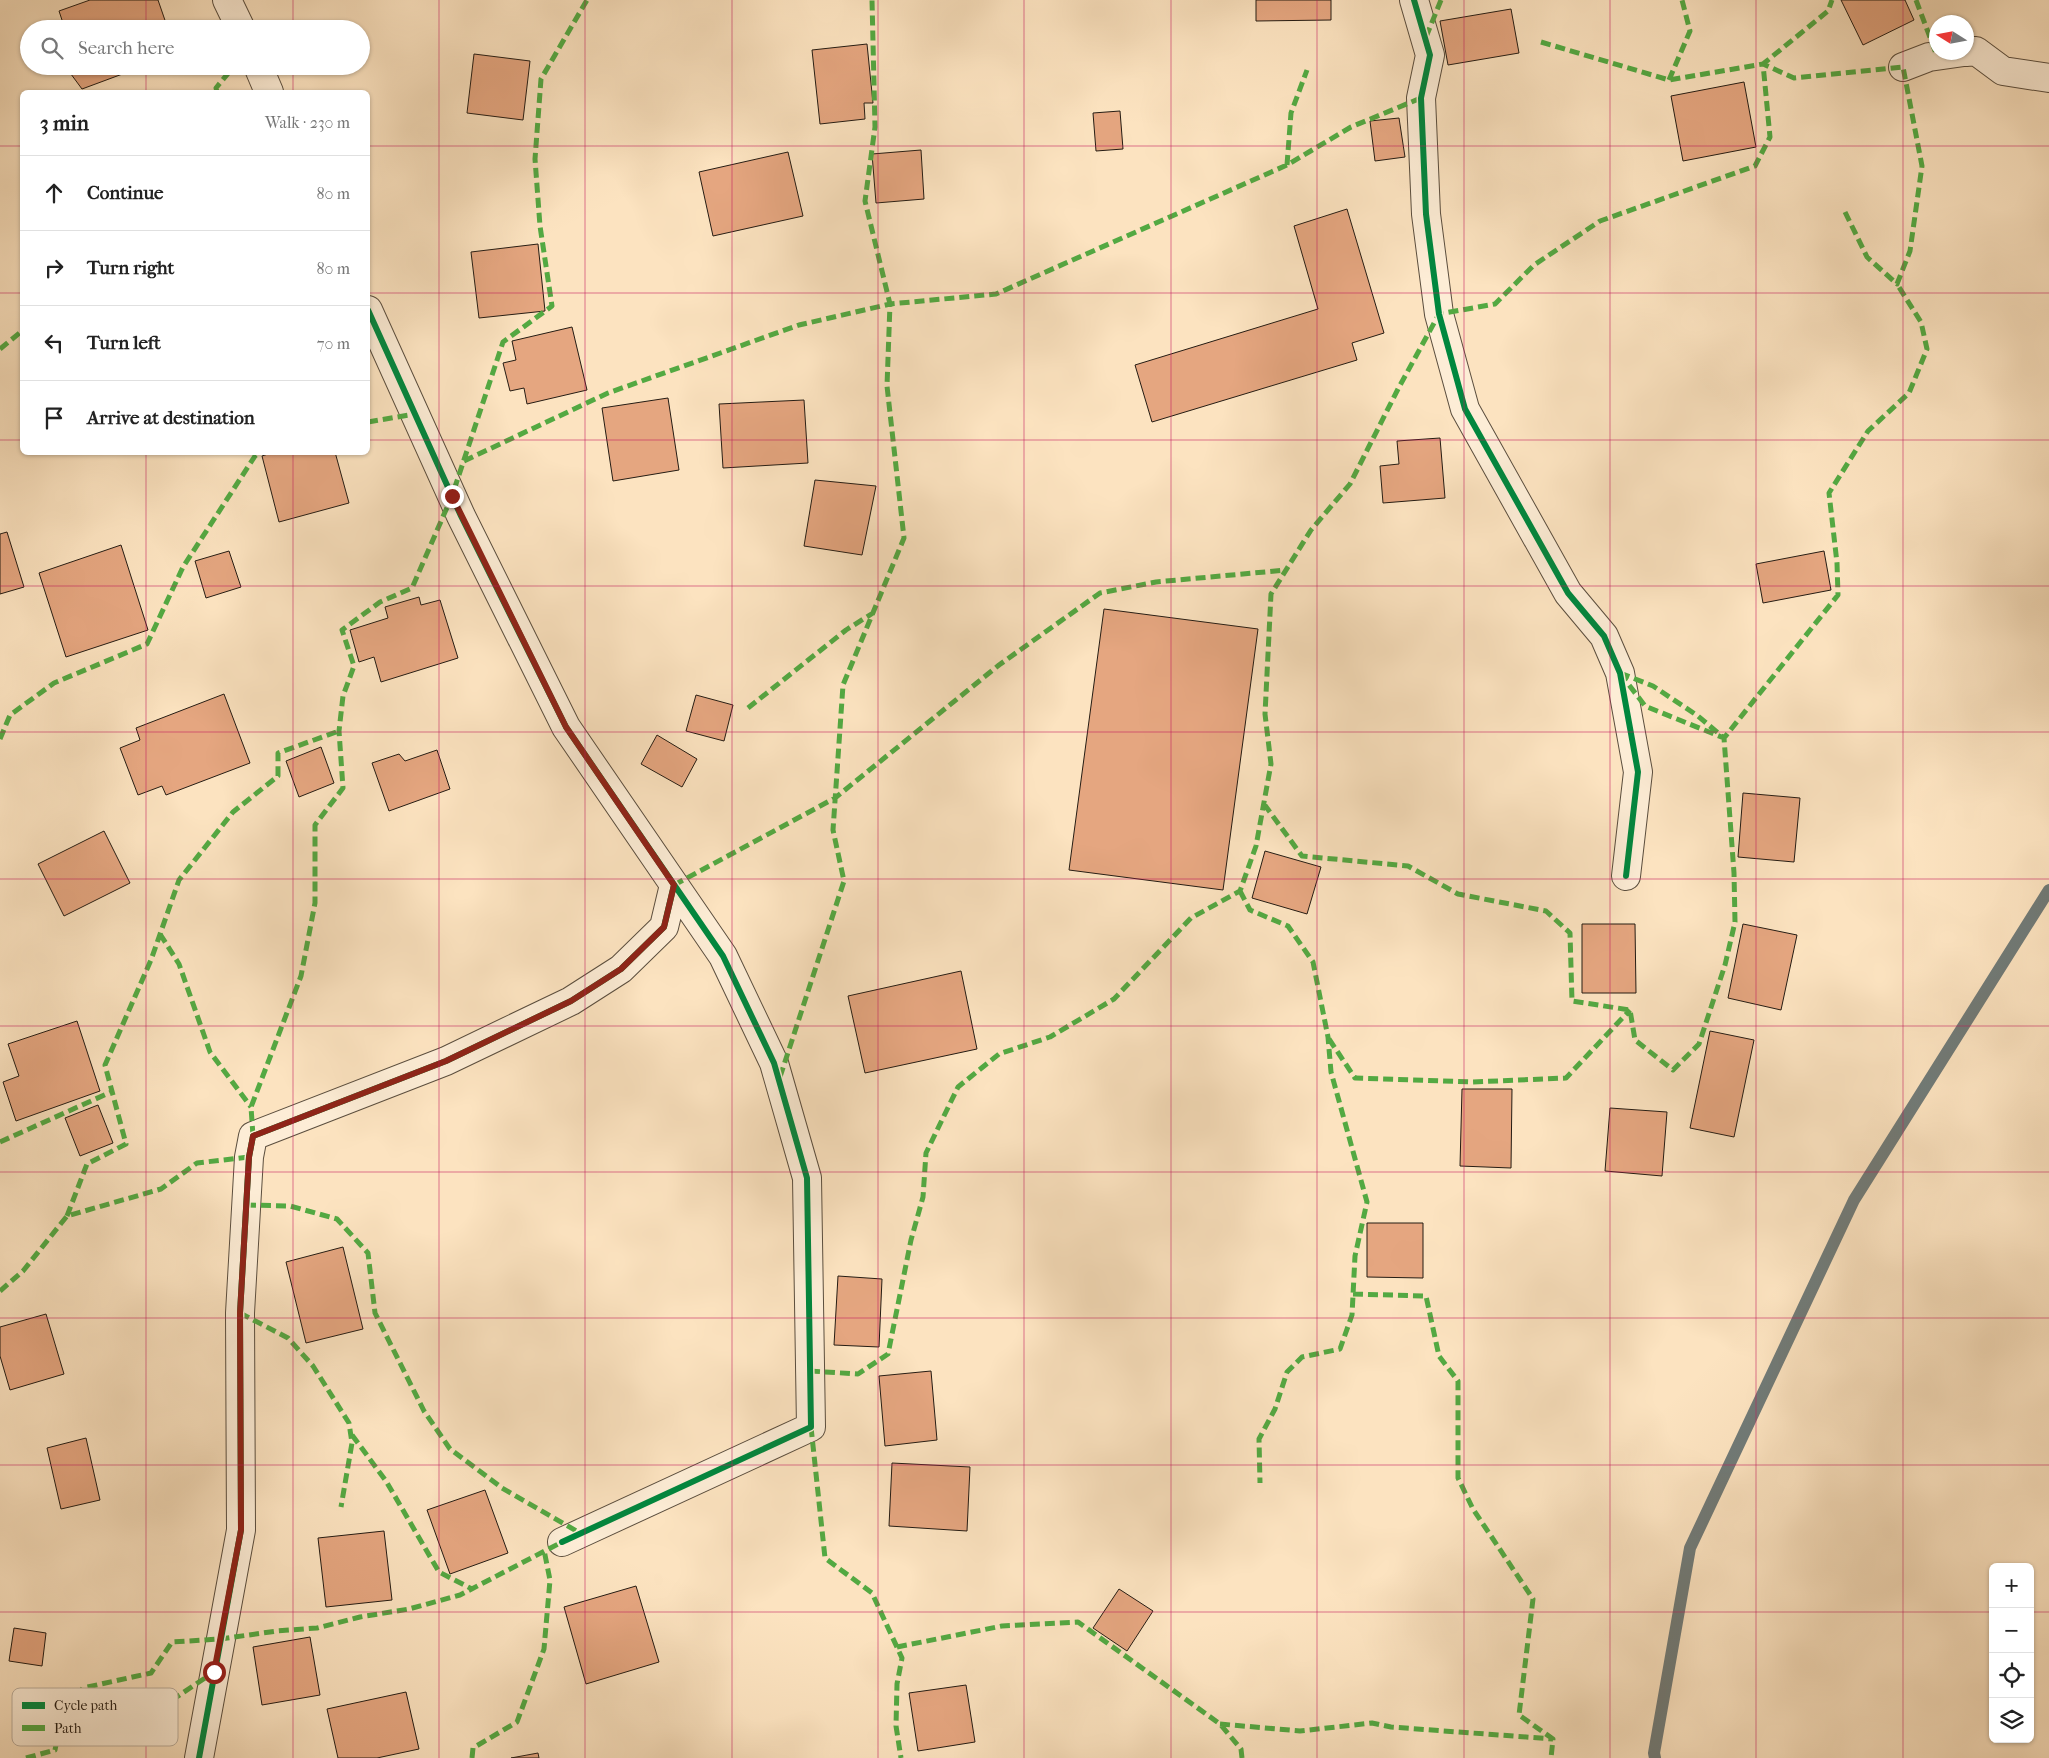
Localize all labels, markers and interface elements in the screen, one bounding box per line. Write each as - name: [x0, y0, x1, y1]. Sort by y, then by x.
- north arrow: [1929, 15, 1974, 60]
- search box: [20, 20, 370, 75]
- icon: search: [38, 34, 66, 62]
- text: Search here: [78, 37, 174, 59]
- text: 3 min: [40, 111, 89, 135]
- text: Walk · 230 m: [265, 113, 350, 132]
- icon: ahead: [40, 179, 68, 207]
- text: Continue: [87, 182, 163, 204]
- text: 80 m: [316, 184, 350, 203]
- icon: right: [40, 254, 68, 282]
- text: Turn right: [87, 257, 174, 279]
- text: 80 m: [316, 259, 350, 278]
- icon: left: [40, 329, 68, 357]
- text: Turn left: [87, 332, 161, 354]
- text: 70 m: [317, 334, 350, 353]
- icon: arrive: [40, 404, 68, 432]
- text: Arrive at destination: [87, 407, 255, 429]
- route end: [441, 485, 464, 508]
- map controls: [1989, 1563, 2034, 1743]
- button: +: [1989, 1563, 2034, 1608]
- button: −: [1989, 1608, 2034, 1653]
- button: locate: [1989, 1653, 2034, 1698]
- route start: [203, 1661, 226, 1684]
- legend: [12, 1688, 178, 1746]
- text: Cycle path: [54, 1697, 118, 1714]
- button: layers: [1989, 1698, 2034, 1743]
- text: Path: [54, 1720, 82, 1737]

